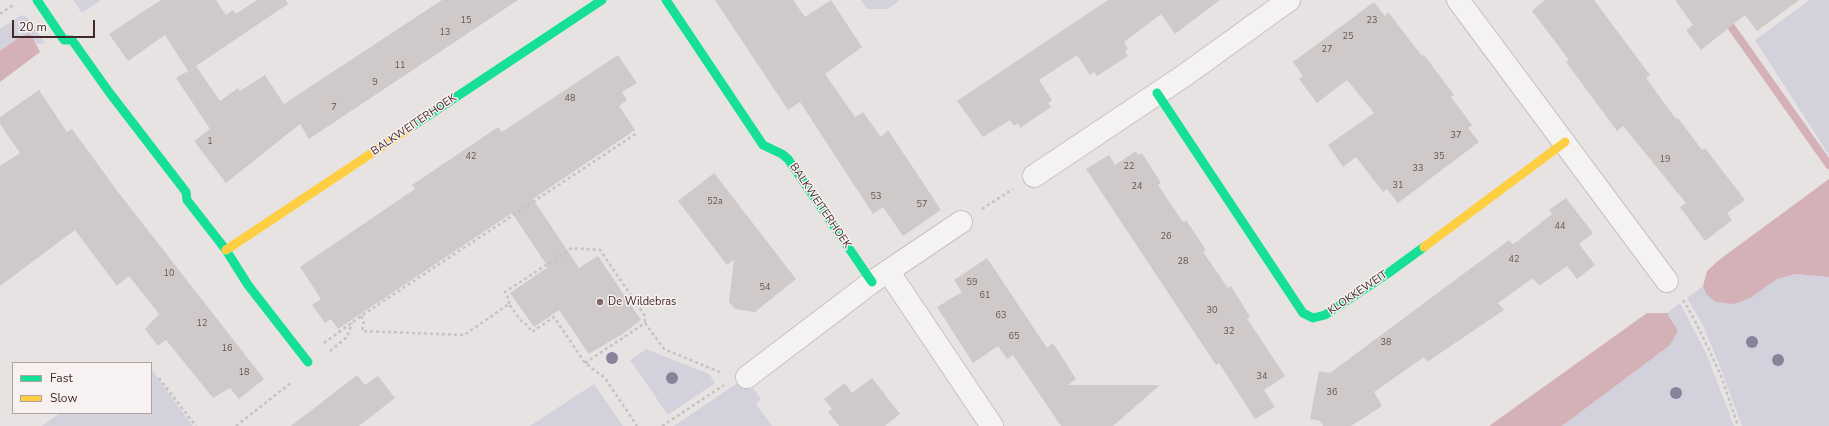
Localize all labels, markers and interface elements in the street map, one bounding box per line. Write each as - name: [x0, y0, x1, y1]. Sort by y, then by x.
- scale bar: [14, 12, 97, 38]
- house number: 15: [461, 16, 471, 26]
- house number: 23: [1367, 16, 1377, 26]
- text: 20 m: [19, 19, 47, 35]
- house number: 13: [440, 28, 450, 38]
- house number: 25: [1343, 32, 1353, 42]
- house number: 27: [1322, 45, 1332, 55]
- house number: 11: [395, 61, 405, 71]
- house number: 9: [372, 78, 378, 88]
- street label: BALKWEITERHOEK: [369, 92, 459, 158]
- house number: 48: [565, 94, 575, 104]
- house number: 7: [331, 103, 337, 113]
- house number: 37: [1451, 131, 1461, 141]
- house number: 1: [207, 137, 213, 147]
- house number: 42: [466, 152, 476, 162]
- house number: 35: [1434, 152, 1444, 162]
- house number: 19: [1660, 155, 1670, 165]
- street label: BALKWEITERHOEK: [787, 161, 853, 251]
- house number: 22: [1124, 162, 1134, 172]
- house number: 33: [1413, 164, 1423, 174]
- house number: 31: [1393, 181, 1403, 191]
- house number: 24: [1132, 182, 1142, 192]
- house number: 53: [871, 192, 881, 202]
- house number: 52a: [707, 197, 723, 207]
- house number: 57: [917, 200, 927, 210]
- house number: 44: [1555, 222, 1565, 232]
- house number: 26: [1161, 232, 1171, 242]
- house number: 42: [1509, 255, 1519, 265]
- house number: 28: [1178, 257, 1188, 267]
- street label: KLOKKEWEIT: [1326, 268, 1390, 318]
- house number: 10: [164, 269, 174, 279]
- house number: 59: [967, 278, 977, 288]
- house number: 54: [760, 283, 770, 293]
- house number: 61: [980, 291, 990, 301]
- place label: De Wildebras: [608, 295, 676, 309]
- marker: De Wildebras: [595, 297, 605, 307]
- house number: 30: [1207, 306, 1217, 316]
- house number: 63: [996, 311, 1006, 321]
- house number: 12: [197, 319, 207, 329]
- house number: 32: [1224, 327, 1234, 337]
- house number: 65: [1009, 332, 1019, 342]
- house number: 38: [1381, 338, 1391, 348]
- house number: 16: [222, 344, 232, 354]
- legend: [12, 362, 152, 414]
- house number: 18: [239, 368, 249, 378]
- text: Fast: [50, 370, 73, 386]
- house number: 34: [1257, 372, 1267, 382]
- house number: 36: [1327, 388, 1337, 398]
- text: Slow: [50, 390, 78, 406]

